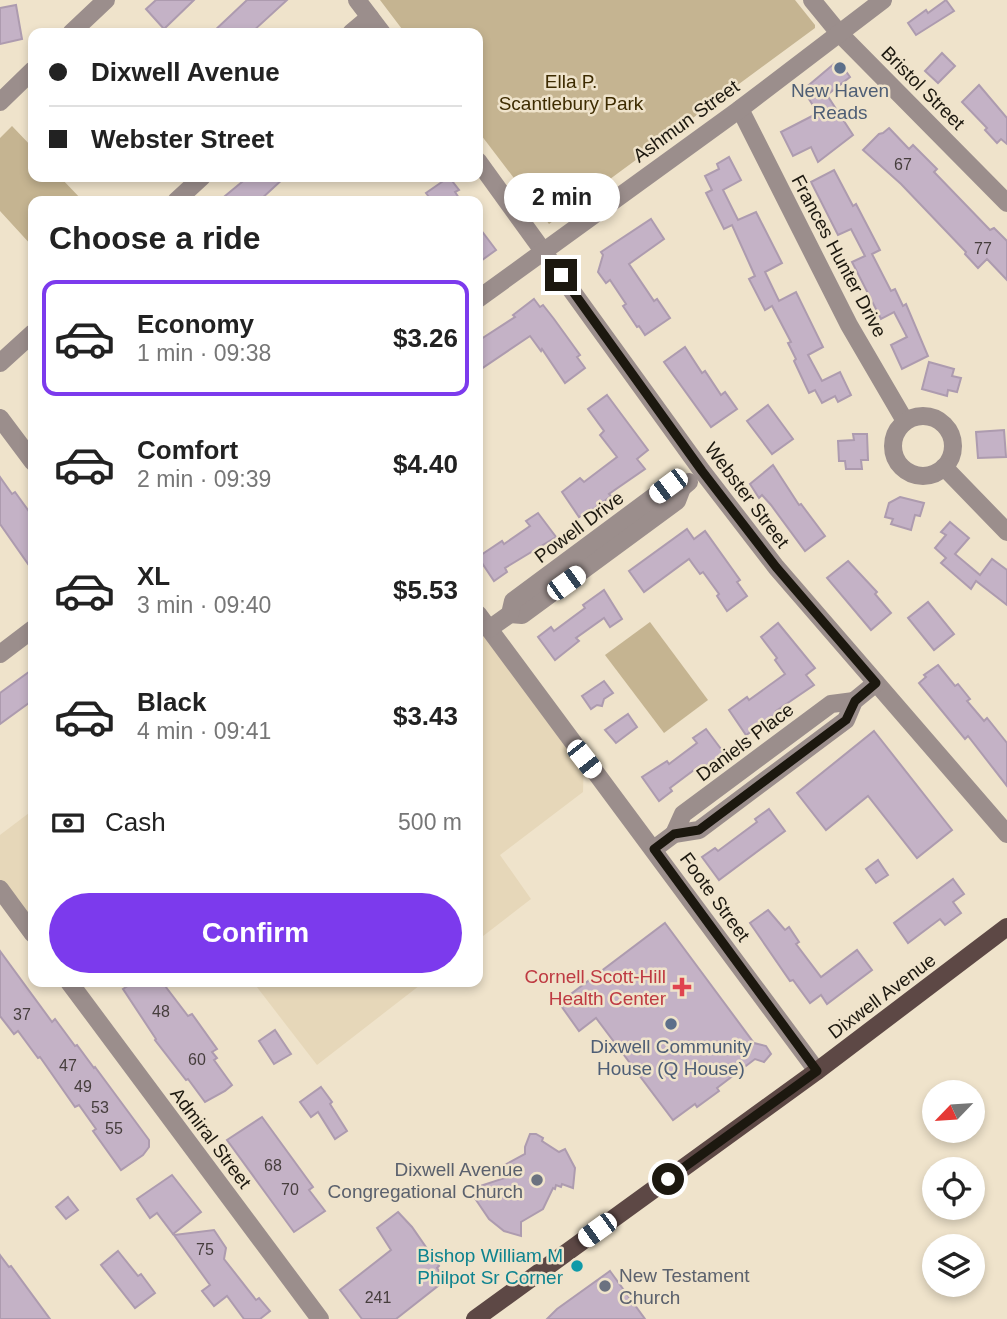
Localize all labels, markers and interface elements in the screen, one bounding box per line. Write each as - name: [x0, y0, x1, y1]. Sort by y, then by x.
- street label: Bristol Street: [877, 42, 969, 134]
- text: Dixwell Avenue: [91, 57, 280, 87]
- marker: New Haven Reads: [832, 60, 848, 76]
- park label: Ella P. Scantlebury Park: [499, 71, 644, 114]
- street label: Ashmun Street: [629, 75, 744, 166]
- place label: New Haven Reads: [791, 80, 889, 123]
- text: Webster Street: [91, 124, 274, 154]
- house number: 67: [894, 156, 912, 173]
- street label: Frances Hunter Drive: [787, 171, 891, 341]
- callout: 2 min: [503, 174, 619, 222]
- text: 2 min: [532, 184, 592, 210]
- text: Choose a ride: [49, 220, 261, 256]
- house number: 77: [974, 240, 992, 257]
- route end: [545, 259, 577, 291]
- icon: car: [53, 307, 116, 370]
- text: Economy: [137, 309, 254, 339]
- text: $3.26: [393, 323, 458, 353]
- text: 1 min · 09:38: [137, 340, 271, 366]
- icon: car: [53, 433, 116, 496]
- text: Comfort: [137, 435, 238, 465]
- street label: Webster Street: [701, 438, 794, 552]
- text: $4.40: [393, 449, 458, 479]
- car: [645, 465, 692, 507]
- text: 2 min · 09:39: [137, 466, 271, 492]
- street label: Powell Drive: [531, 487, 627, 567]
- icon: car: [53, 559, 116, 622]
- text: XL: [137, 561, 170, 591]
- car: [543, 562, 590, 604]
- text: $5.53: [393, 575, 458, 605]
- text: 3 min · 09:40: [137, 592, 271, 618]
- icon: car: [53, 685, 116, 748]
- text: Black: [137, 687, 206, 717]
- street label: Daniels Place: [692, 699, 798, 785]
- text: $3.43: [393, 701, 458, 731]
- text: 4 min · 09:41: [137, 718, 271, 744]
- car: [563, 736, 606, 782]
- icon: cash: [49, 804, 87, 842]
- text: Cash: [105, 807, 166, 837]
- text: 500 m: [398, 809, 462, 835]
- street label: Foote Street: [676, 849, 755, 946]
- button: Confirm: [49, 893, 462, 973]
- street label: Dixwell Avenue: [824, 949, 940, 1043]
- place label: Cornell Scott-Hill Health Center: [525, 966, 667, 1009]
- marker: Cornell Scott-Hill Health Center: [672, 977, 692, 997]
- house number: 48: [152, 1003, 170, 1020]
- house number: 37: [13, 1006, 31, 1023]
- marker: Dixwell Community House (Q House): [663, 1016, 679, 1032]
- place label: Dixwell Community House (Q House): [590, 1036, 752, 1079]
- house number: 60: [188, 1051, 206, 1068]
- house number: 47: [59, 1057, 77, 1074]
- house number: 49: [74, 1078, 92, 1095]
- north arrow: [922, 1080, 985, 1143]
- map controls: [922, 1080, 985, 1297]
- street label: Admiral Street: [166, 1084, 256, 1193]
- house number: 53: [91, 1099, 109, 1116]
- house number: 55: [105, 1120, 123, 1137]
- house number: 68: [264, 1157, 282, 1174]
- button: locate: [922, 1157, 985, 1220]
- place label: Dixwell Avenue Congregational Church: [328, 1159, 523, 1202]
- route start: [652, 1163, 684, 1195]
- marker: Dixwell Avenue Congregational Church: [529, 1172, 545, 1188]
- house number: 70: [281, 1181, 299, 1198]
- car: [574, 1209, 621, 1251]
- button: layers: [922, 1234, 985, 1297]
- house number: 75: [196, 1241, 214, 1258]
- place label: Bishop William M Philpot Sr Corner: [417, 1245, 564, 1288]
- marker: Bishop William M Philpot Sr Corner: [569, 1258, 585, 1274]
- place label: New Testament Church: [619, 1265, 750, 1308]
- marker: New Testament Church: [597, 1278, 613, 1294]
- house number: 241: [365, 1289, 391, 1306]

